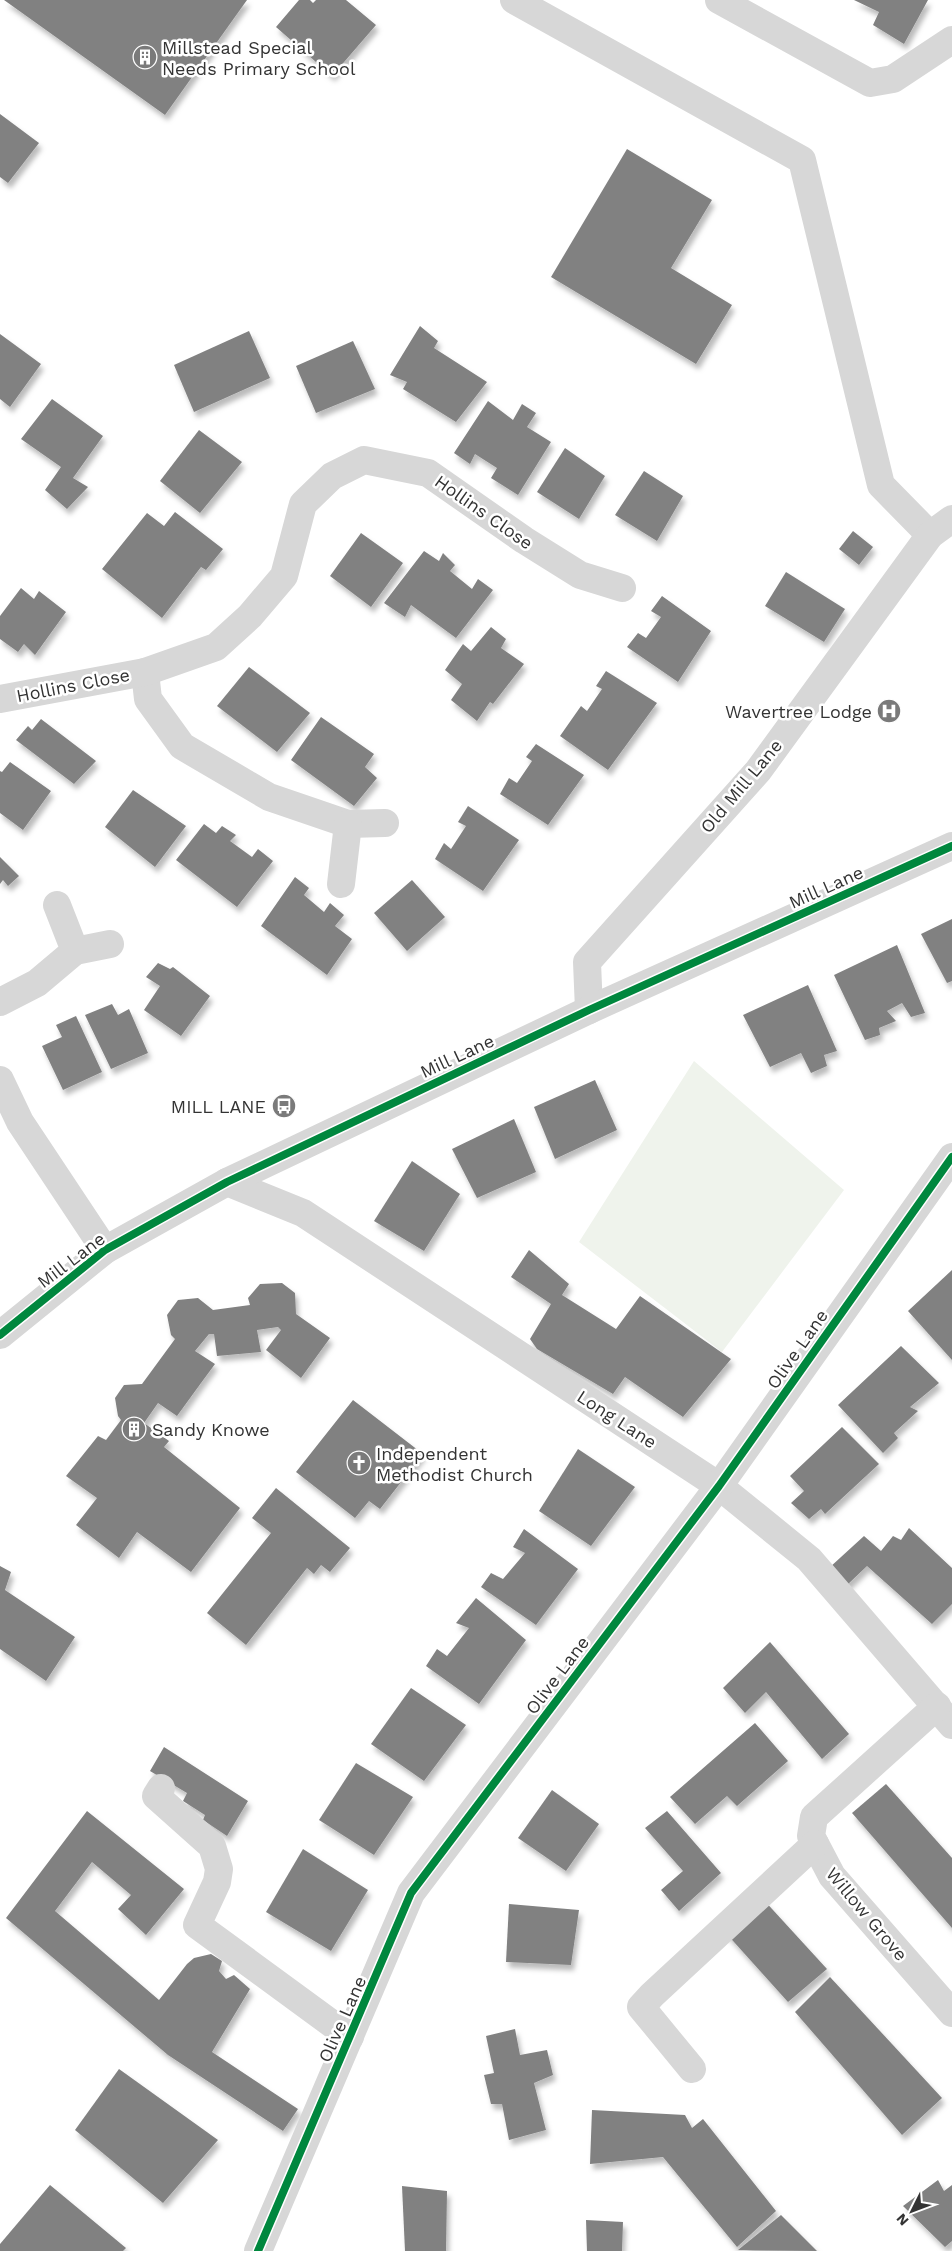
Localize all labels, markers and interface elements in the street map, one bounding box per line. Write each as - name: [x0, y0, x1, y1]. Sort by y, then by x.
- place label: Millstead Special Needs Primary School: [162, 37, 356, 79]
- building icon: Millstead Special Needs Primary School: [132, 44, 158, 70]
- street label: Hollins Close: [431, 470, 537, 554]
- street label: Hollins Close: [15, 664, 131, 706]
- hospital icon: Wavertree Lodge: [876, 698, 902, 724]
- place label: Wavertree Lodge: [725, 701, 872, 722]
- street label: Old Mill Lane: [696, 735, 786, 837]
- street label: Mill Lane: [786, 861, 866, 913]
- street label: Mill Lane: [417, 1030, 497, 1082]
- bus stop icon: MILL LANE: [271, 1093, 297, 1119]
- place label: MILL LANE: [171, 1096, 266, 1117]
- street label: Mill Lane: [33, 1228, 109, 1292]
- street label: Olive Lane: [762, 1305, 832, 1393]
- street label: Long Lane: [573, 1386, 661, 1452]
- building icon: Sandy Knowe: [121, 1416, 147, 1442]
- place label: Sandy Knowe: [152, 1419, 270, 1440]
- place label: Independent Methodist Church: [376, 1443, 533, 1485]
- church icon: Independent Methodist Church: [346, 1450, 372, 1476]
- street label: Olive Lane: [521, 1632, 593, 1718]
- street label: Willow Grove: [822, 1863, 912, 1965]
- street label: Olive Lane: [314, 1973, 370, 2065]
- north arrow: [887, 2186, 937, 2236]
- text: N: [893, 2210, 912, 2229]

